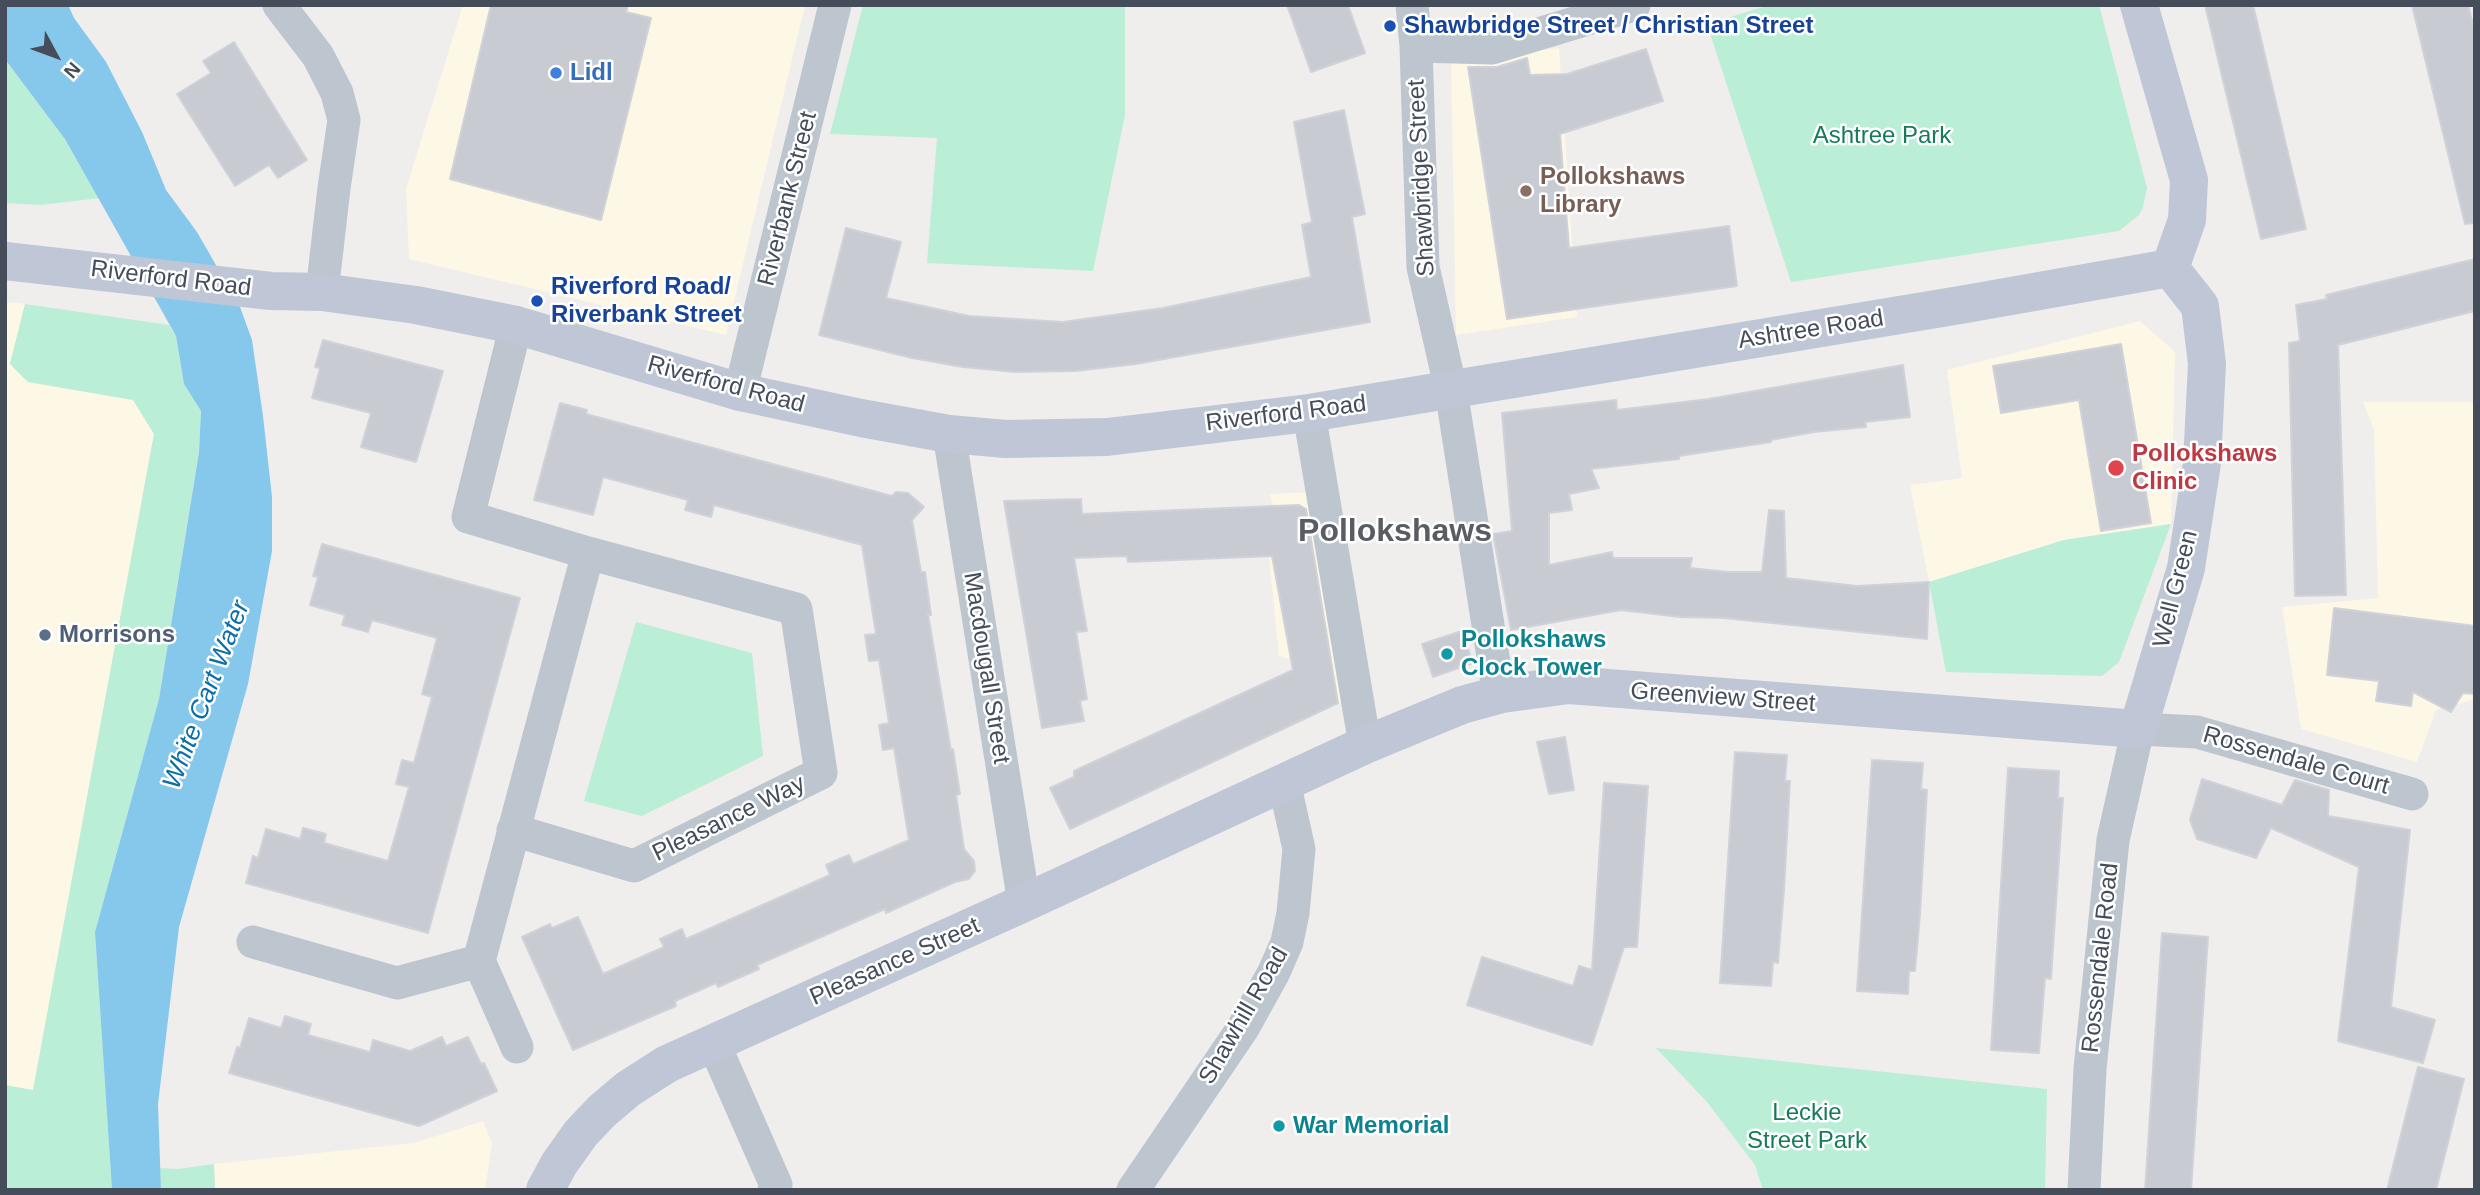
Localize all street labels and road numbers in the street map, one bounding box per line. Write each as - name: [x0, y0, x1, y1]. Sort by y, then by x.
- street label: Shawbridge Street: [1402, 79, 1442, 277]
- street label: Riverbank Street: [752, 109, 824, 289]
- street label: Riverford Road: [89, 255, 253, 303]
- street label: Ashtree Road: [1736, 304, 1886, 356]
- street label: Riverford Road: [644, 350, 808, 420]
- street label: Riverford Road: [1204, 390, 1368, 438]
- street label: Well Green: [2148, 527, 2204, 651]
- street label: Macdougall Street: [957, 570, 1015, 766]
- street label: Greenview Street: [1630, 677, 1816, 719]
- street label: Rossendale Court: [2200, 721, 2392, 801]
- street label: Pleasance Way: [648, 770, 810, 868]
- street label: Rossendale Road: [2077, 862, 2125, 1054]
- street label: Pleasance Street: [806, 912, 984, 1012]
- street label: Shawhill Road: [1193, 942, 1295, 1090]

